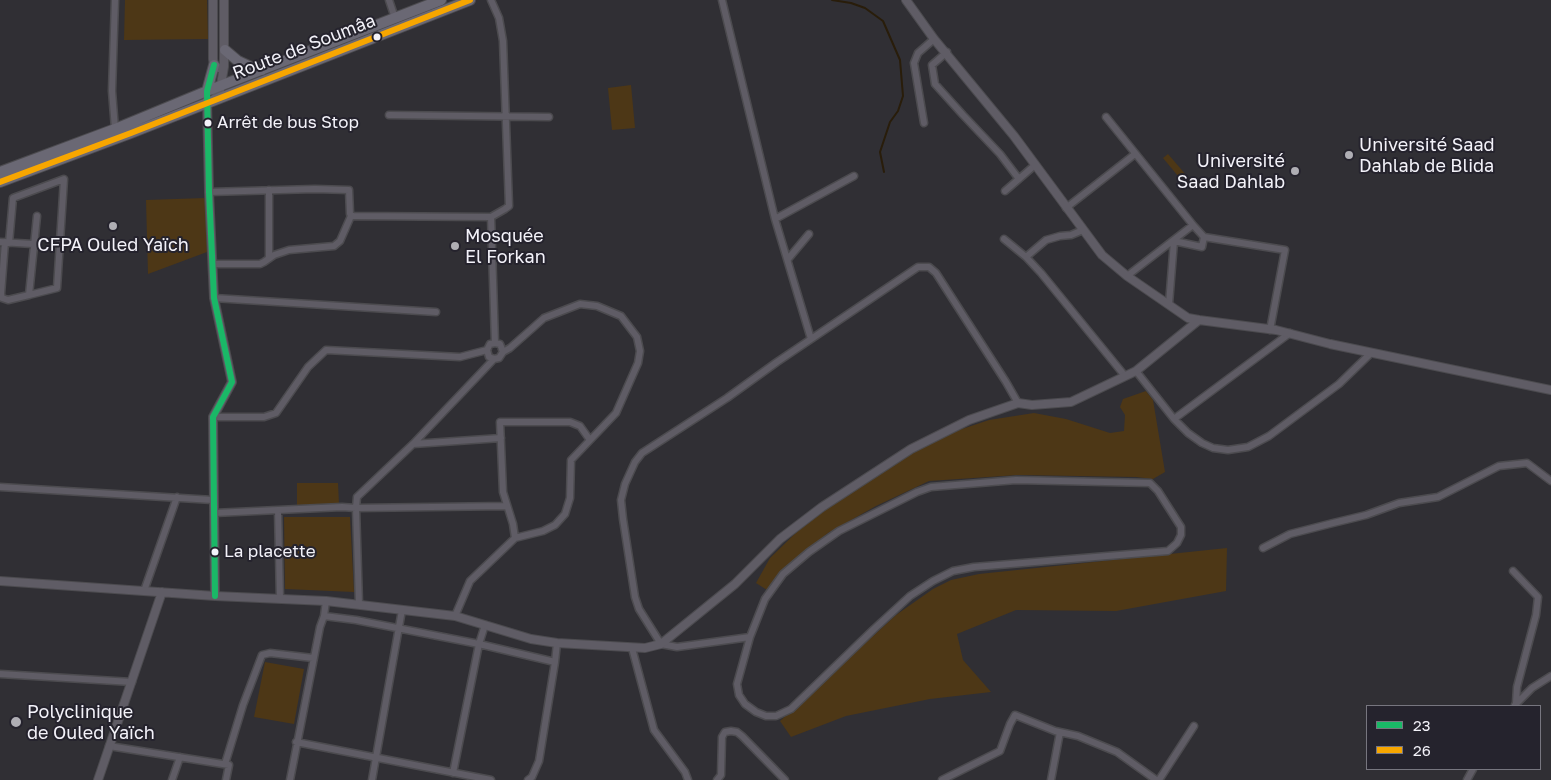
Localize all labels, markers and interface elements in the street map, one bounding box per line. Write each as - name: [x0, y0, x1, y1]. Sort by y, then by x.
- street label: Route de Soumâa: [229, 10, 379, 84]
- unlabelled marker: [372, 32, 382, 42]
- place label: Arrêt de bus Stop: [217, 113, 359, 133]
- marker: Arrêt de bus Stop: [203, 118, 213, 128]
- place label: Université Saad Dahlab de Blida: [1359, 134, 1495, 176]
- marker: Université Saad Dahlab de Blida: [1343, 149, 1355, 161]
- place label: Université Saad Dahlab: [1177, 150, 1285, 192]
- marker: Université Saad Dahlab: [1289, 165, 1301, 177]
- marker: CFPA Ouled Yaïch: [107, 220, 119, 232]
- place label: Mosquée El Forkan: [465, 225, 546, 268]
- place label: CFPA Ouled Yaïch: [37, 234, 189, 256]
- marker: Mosquée El Forkan: [449, 240, 461, 252]
- place label: La placette: [224, 542, 316, 562]
- marker: La placette: [210, 547, 220, 557]
- place label: Polyclinique de Ouled Yaïch: [27, 701, 155, 744]
- legend: [1366, 705, 1541, 770]
- marker: Polyclinique de Ouled Yaïch: [9, 715, 23, 729]
- text: 23: [1413, 716, 1430, 734]
- text: 26: [1413, 741, 1431, 759]

